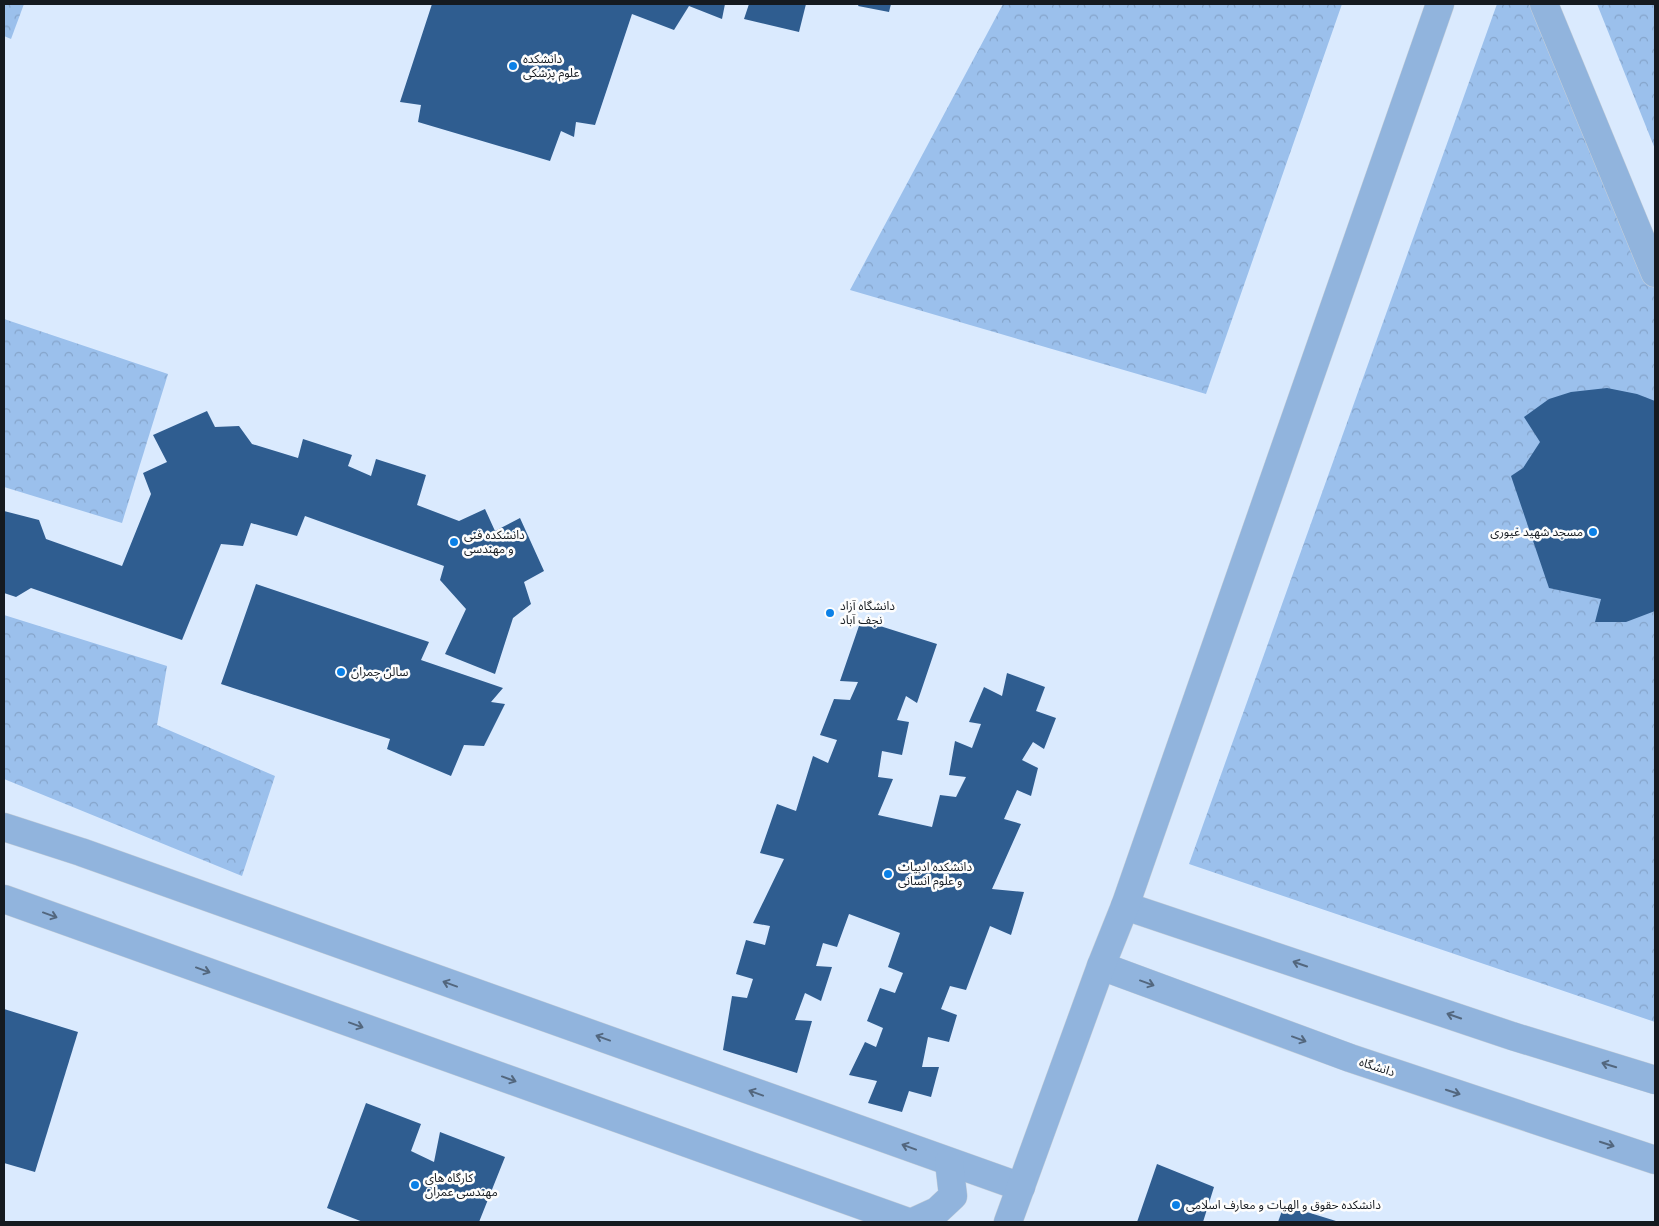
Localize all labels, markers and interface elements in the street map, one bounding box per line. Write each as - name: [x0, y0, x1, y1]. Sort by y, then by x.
- place label: دانشکده علوم پزشکی: [523, 51, 580, 82]
- marker: دانشکده علوم پزشکی: [507, 60, 519, 72]
- place label: مسجد شهید غیوری: [1490, 524, 1583, 539]
- marker: مسجد شهید غیوری: [1587, 526, 1599, 538]
- place label: دانشکده فنی و مهندسی: [464, 527, 525, 556]
- marker: دانشکده فنی و مهندسی: [448, 536, 460, 548]
- place label: دانشگاه آزاد نجف آباد: [840, 598, 895, 627]
- marker: دانشگاه آزاد نجف آباد: [824, 607, 836, 619]
- place label: سالن چمران: [351, 664, 408, 680]
- marker: سالن چمران: [335, 666, 347, 678]
- place label: دانشکده ادبیات و علوم انسانی: [898, 859, 972, 890]
- marker: دانشکده ادبیات و علوم انسانی: [882, 868, 894, 880]
- one-way arrow: [41, 911, 57, 920]
- one-way arrow: [1292, 959, 1308, 969]
- one-way arrow: [194, 966, 210, 975]
- one-way arrow: [442, 979, 458, 988]
- one-way arrow: [1139, 979, 1154, 988]
- one-way arrow: [1447, 1011, 1462, 1020]
- one-way arrow: [347, 1021, 363, 1030]
- one-way arrow: [596, 1033, 611, 1042]
- one-way arrow: [1291, 1035, 1307, 1044]
- street label: دانشگاه: [1357, 1054, 1397, 1079]
- one-way arrow: [1601, 1059, 1617, 1069]
- one-way arrow: [500, 1075, 516, 1084]
- one-way arrow: [749, 1088, 764, 1097]
- one-way arrow: [1445, 1088, 1461, 1098]
- one-way arrow: [1599, 1139, 1615, 1149]
- one-way arrow: [902, 1142, 917, 1151]
- place label: کارگاه های مهندسی عمران: [425, 1170, 498, 1199]
- marker: کارگاه های مهندسی عمران: [409, 1179, 421, 1191]
- place label: دانشکده حقوق و الهیات و معارف اسلامی: [1186, 1197, 1381, 1212]
- marker: دانشکده حقوق و الهیات و معارف اسلامی: [1170, 1199, 1182, 1211]

